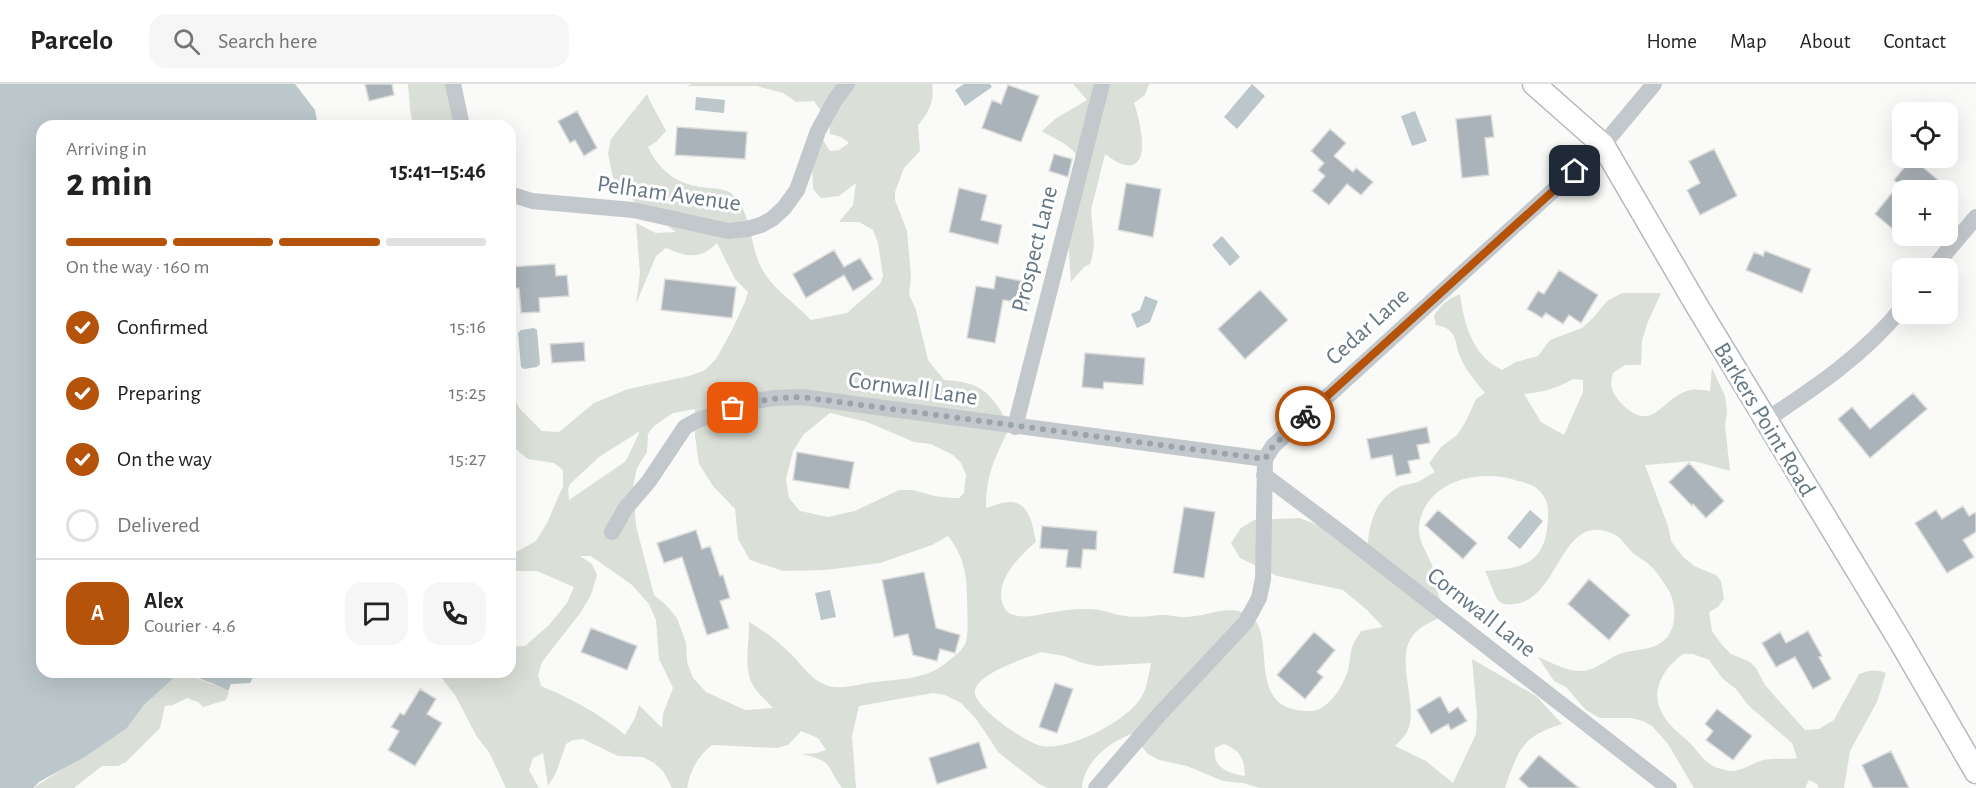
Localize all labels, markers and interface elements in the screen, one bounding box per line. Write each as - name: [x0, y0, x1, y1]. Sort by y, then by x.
- search box: [149, 14, 569, 68]
- icon: search: [170, 25, 203, 58]
- text: Parcelo: [30, 27, 113, 55]
- text: Search here: [218, 30, 317, 52]
- text: Home: [1646, 31, 1697, 52]
- text: Map: [1730, 31, 1767, 52]
- text: About: [1800, 31, 1850, 52]
- text: Contact: [1883, 31, 1946, 52]
- map controls: [1892, 102, 1958, 324]
- button: locate: [1892, 102, 1958, 168]
- text: Arriving in: [66, 139, 147, 159]
- pin: [1549, 145, 1600, 196]
- icon: home: [1558, 154, 1591, 187]
- text: 15:41–15:46: [390, 160, 486, 182]
- text: 2 min: [66, 164, 153, 203]
- street label: Pelham Avenue: [595, 172, 742, 216]
- button: +: [1892, 180, 1958, 246]
- street label: Prospect Lane: [1008, 184, 1062, 315]
- text: On the way · 160 m: [66, 257, 210, 277]
- button: −: [1892, 258, 1958, 324]
- street label: Cedar Lane: [1322, 284, 1414, 370]
- icon: check: [66, 311, 99, 344]
- text: Confirmed: [117, 316, 208, 338]
- text: 15:16: [450, 317, 486, 337]
- street label: Barkers Point Road: [1709, 339, 1819, 500]
- street label: Cornwall Lane: [847, 368, 979, 410]
- icon: check: [66, 377, 99, 410]
- text: Preparing: [117, 382, 201, 404]
- pin: [707, 382, 758, 433]
- text: 15:25: [449, 383, 486, 403]
- courier: [1275, 386, 1335, 446]
- icon: bag: [716, 391, 749, 424]
- icon: bike: [1289, 400, 1322, 433]
- icon: check: [66, 443, 99, 476]
- text: On the way: [117, 448, 212, 470]
- text: 15:27: [449, 449, 486, 469]
- text: Delivered: [117, 514, 200, 536]
- street label: Cornwall Lane: [1423, 563, 1540, 662]
- button: chat: [345, 582, 408, 645]
- button: phone: [423, 582, 486, 645]
- text: Alex: [144, 590, 184, 612]
- text: A: [91, 602, 104, 624]
- text: Courier · 4.6: [144, 616, 236, 636]

